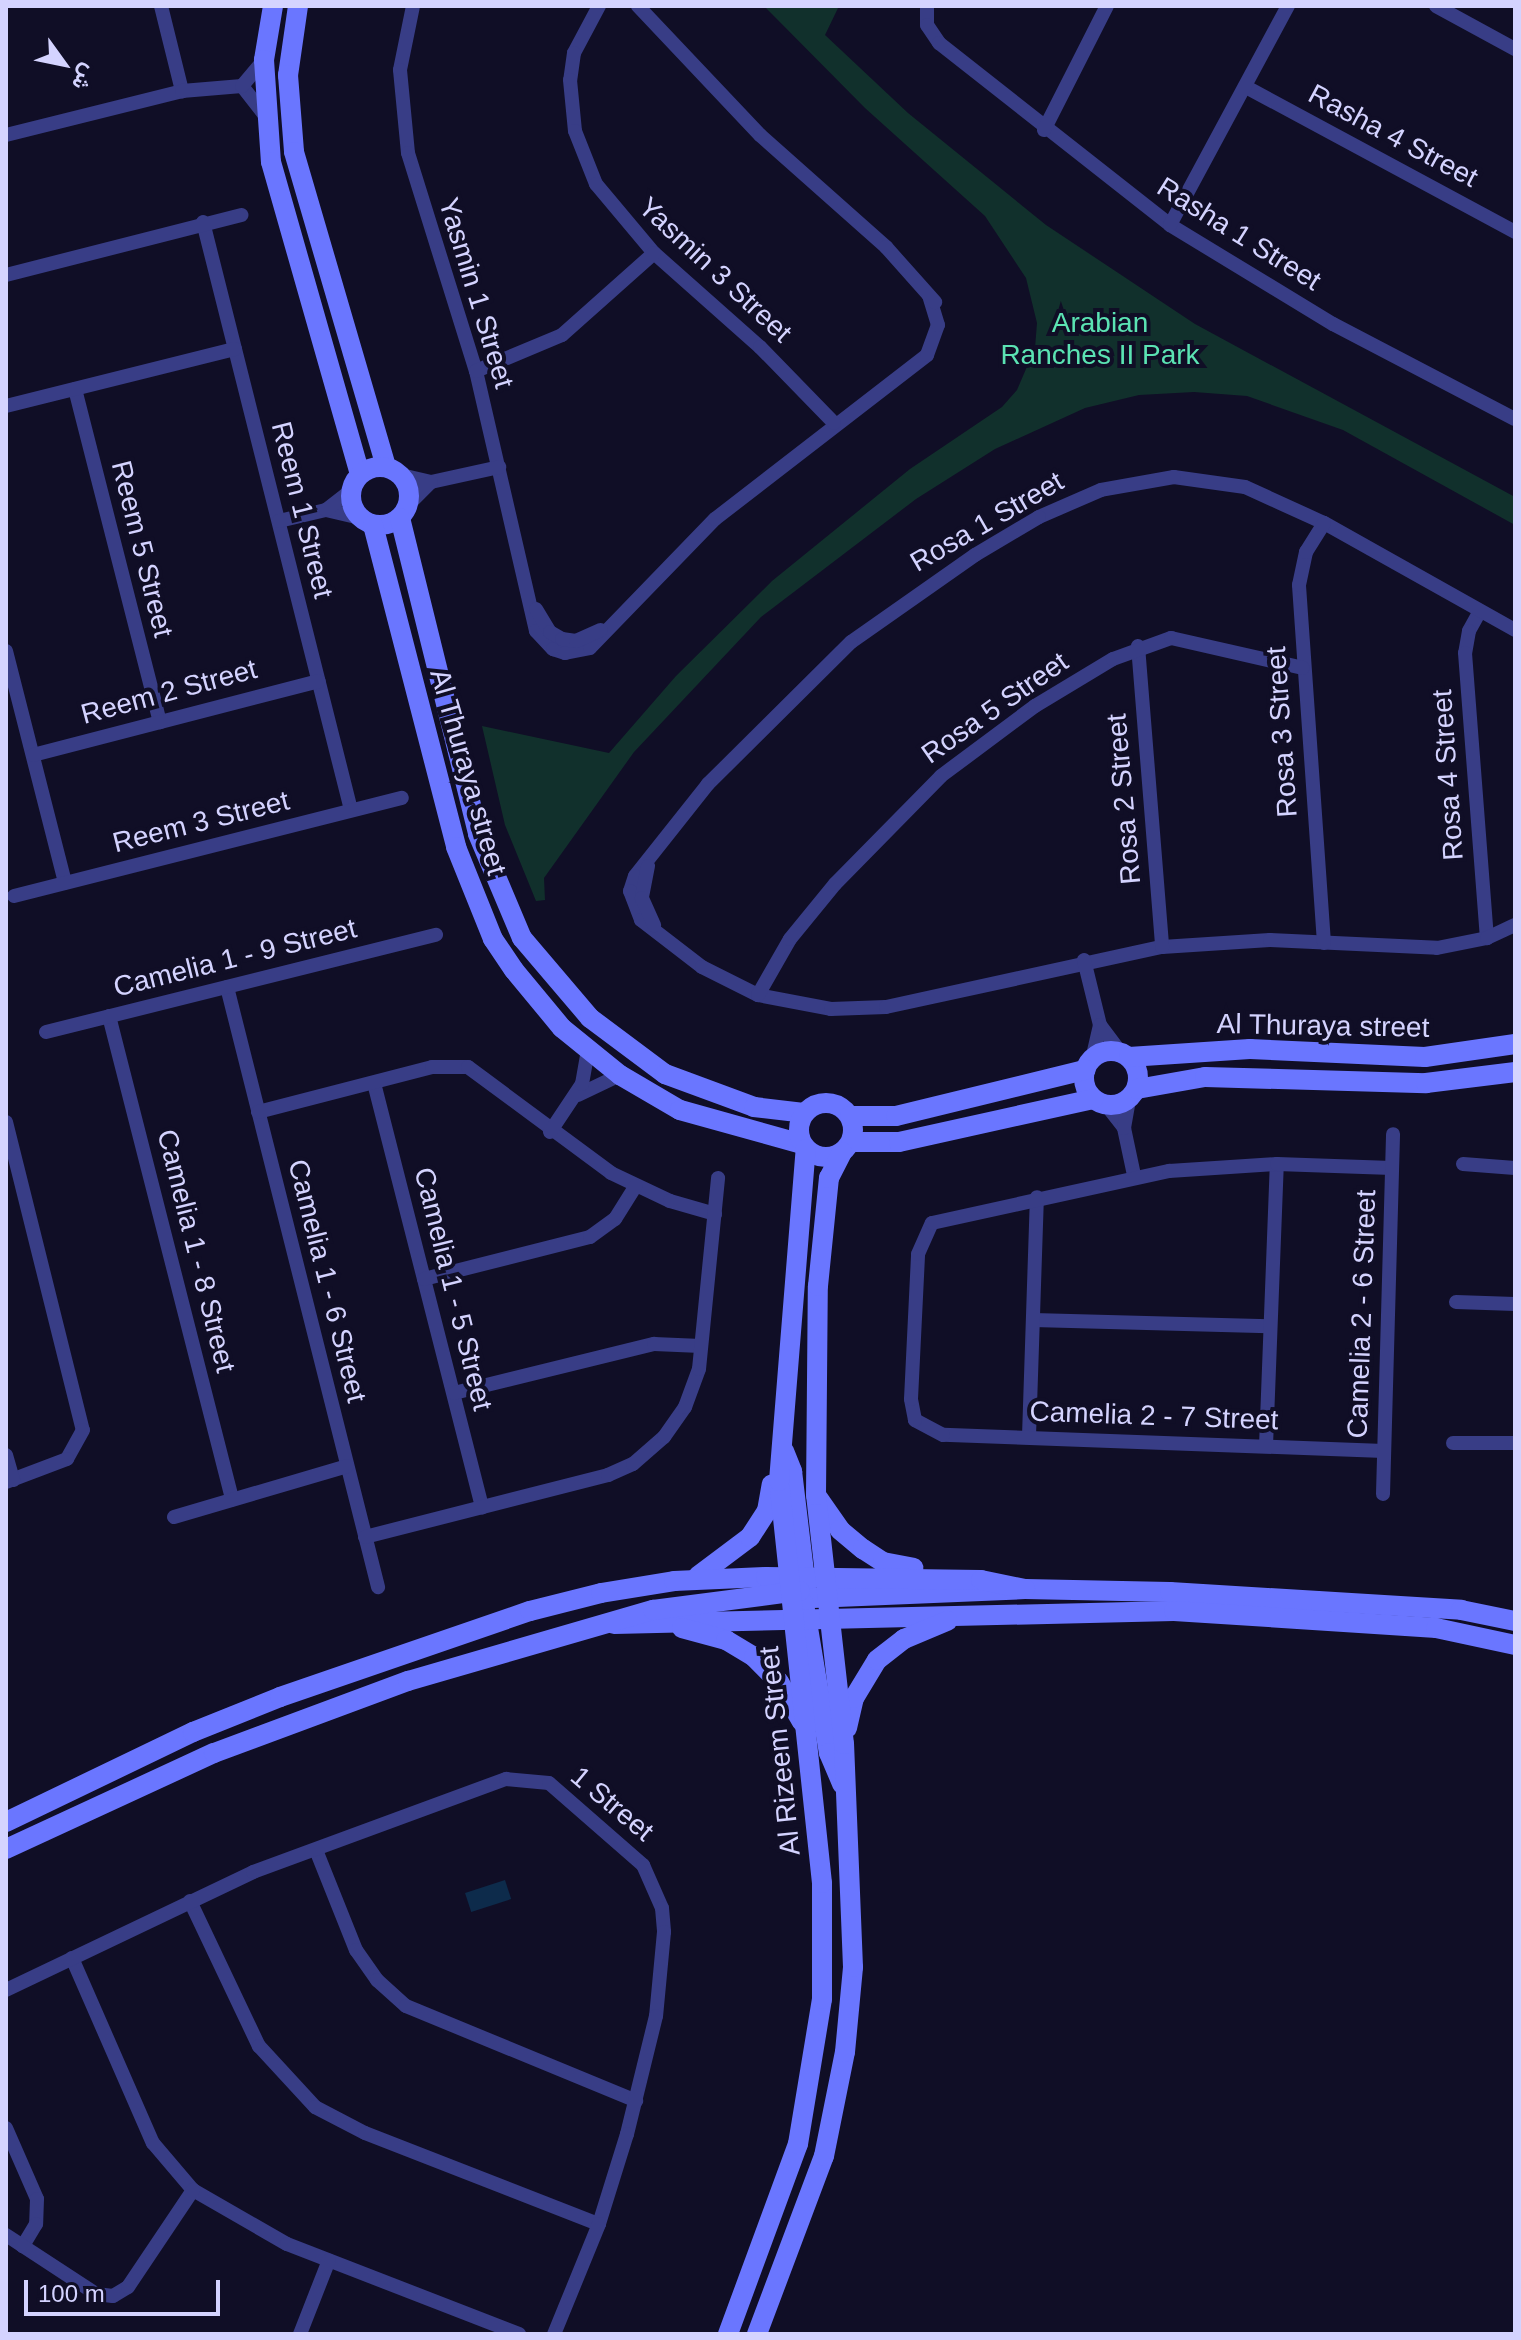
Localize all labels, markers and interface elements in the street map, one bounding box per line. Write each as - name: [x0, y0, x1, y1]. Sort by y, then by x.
- north arrow: [24, 24, 104, 104]
- text: ش: [67, 59, 102, 95]
- street label: Rasha 4 Street: [1303, 77, 1483, 195]
- street label: Rasha 1 Street: [1151, 170, 1327, 298]
- street label: Yasmin 3 Street: [631, 190, 799, 350]
- street label: Yasmin 1 Street: [431, 194, 521, 392]
- park label: Arabian Ranches II Park: [1000, 306, 1200, 372]
- street label: Reem 1 Street: [264, 418, 340, 602]
- street label: Reem 5 Street: [104, 457, 180, 641]
- street label: Rosa 1 Street: [904, 465, 1070, 579]
- street label: Rosa 5 Street: [915, 645, 1075, 771]
- street label: Rosa 3 Street: [1259, 645, 1305, 819]
- street label: Reem 2 Street: [77, 652, 261, 732]
- street label: Al Thuraya street: [422, 665, 514, 879]
- street label: Rosa 4 Street: [1425, 688, 1471, 862]
- street label: Rosa 2 Street: [1100, 712, 1148, 886]
- street label: Reem 3 Street: [109, 784, 293, 860]
- street label: Camelia 1 - 9 Street: [110, 912, 360, 1004]
- street label: Al Thuraya street: [1216, 1007, 1430, 1045]
- street label: Camelia 1 - 8 Street: [150, 1126, 242, 1376]
- street label: Camelia 1 - 6 Street: [281, 1156, 373, 1406]
- street label: Camelia 1 - 5 Street: [407, 1164, 499, 1414]
- street label: Camelia 2 - 6 Street: [1341, 1189, 1383, 1439]
- street label: Camelia 2 - 7 Street: [1029, 1395, 1279, 1437]
- street label: Al Rizeem Street: [752, 1645, 808, 1857]
- street label: 1 Street: [564, 1760, 660, 1848]
- scale bar: [28, 2264, 224, 2314]
- text: 100 m: [38, 2280, 105, 2307]

